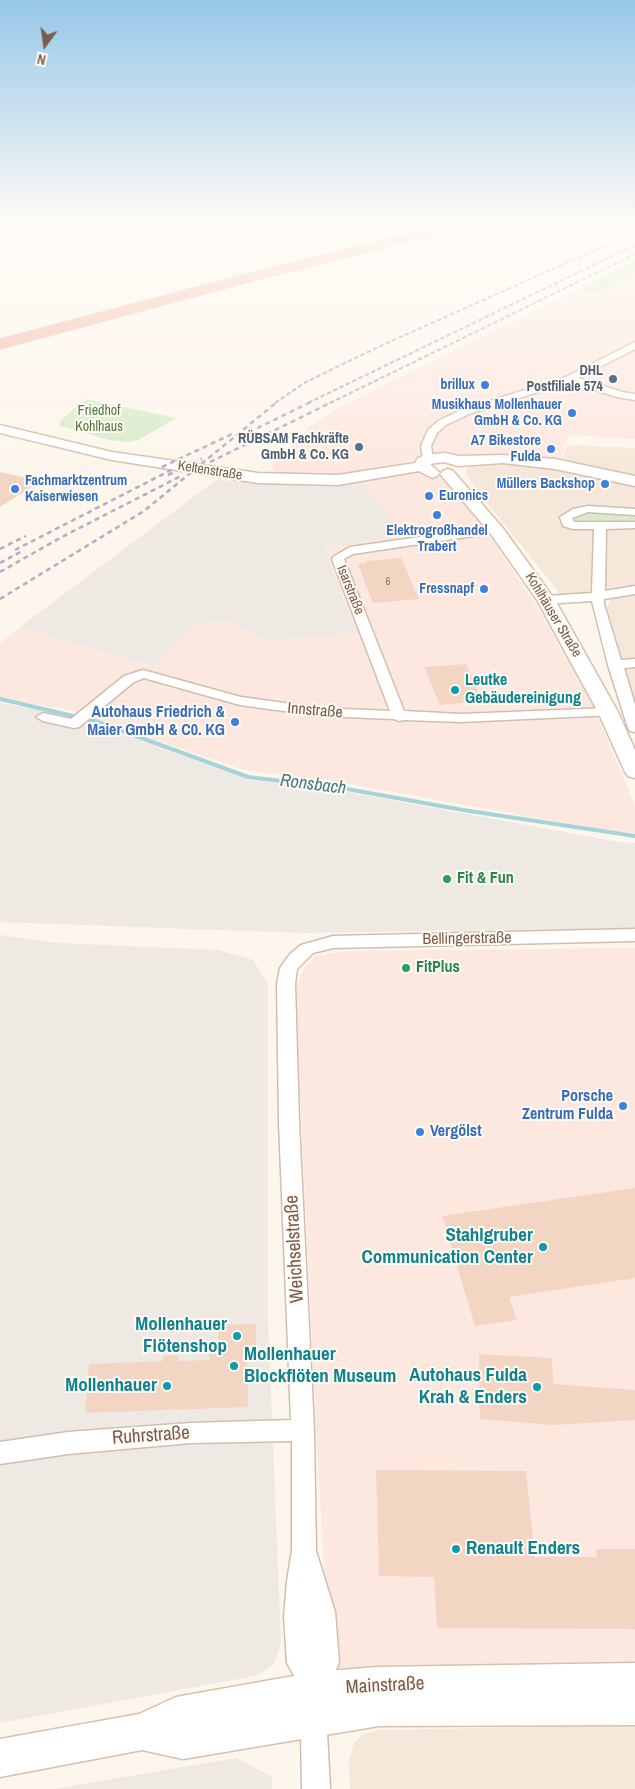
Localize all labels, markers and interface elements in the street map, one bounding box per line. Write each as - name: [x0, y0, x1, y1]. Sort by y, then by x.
- north arrow: [20, 20, 70, 70]
- text: N: [35, 50, 48, 69]
- place label: DHL Postfiliale 574: [526, 363, 603, 396]
- marker: DHL Postfiliale 574: [607, 373, 619, 385]
- place label: brillux: [441, 377, 475, 393]
- marker: brillux: [479, 379, 491, 391]
- place label: Musikhaus Mollenhauer GmbH & Co. KG: [432, 397, 562, 430]
- park label: Friedhof Kohlhaus: [75, 403, 123, 436]
- marker: Musikhaus Mollenhauer GmbH & Co. KG: [566, 407, 578, 419]
- place label: RÜBSAM Fachkräfte GmbH & Co. KG: [238, 431, 349, 464]
- place label: A7 Bikestore Fulda: [471, 433, 541, 466]
- marker: RÜBSAM Fachkräfte GmbH & Co. KG: [353, 441, 365, 453]
- marker: A7 Bikestore Fulda: [545, 443, 557, 455]
- street label: Keltenstraße: [177, 458, 243, 484]
- place label: Fachmarktzentrum Kaiserwiesen: [25, 473, 127, 506]
- place label: Müllers Backshop: [497, 476, 595, 492]
- marker: Müllers Backshop: [599, 478, 611, 490]
- marker: Fachmarktzentrum Kaiserwiesen: [9, 483, 21, 495]
- place label: Euronics: [439, 488, 488, 504]
- marker: Euronics: [423, 490, 435, 502]
- marker: Elektrogroßhandel Trabert: [431, 509, 443, 521]
- place label: Elektrogroßhandel Trabert: [386, 523, 488, 556]
- street label: Isarstraße: [333, 563, 367, 617]
- street label: Kohlhäuser Straße: [521, 570, 585, 660]
- house number: 6: [385, 575, 391, 589]
- place label: Fressnapf: [419, 581, 474, 597]
- marker: Fressnapf: [478, 583, 490, 595]
- place label: Leutke Gebäudereinigung: [465, 671, 581, 709]
- marker: Leutke Gebäudereinigung: [449, 684, 461, 696]
- street label: Innstraße: [287, 699, 343, 723]
- place label: Autohaus Friedrich & Maier GmbH & C0. KG: [87, 703, 225, 741]
- marker: Autohaus Friedrich & Maier GmbH & C0. KG: [229, 716, 241, 728]
- water label: Ronsbach: [279, 770, 347, 800]
- place label: Fit & Fun: [457, 869, 514, 889]
- marker: Fit & Fun: [441, 873, 453, 885]
- street label: Bellingerstraße: [422, 929, 512, 949]
- place label: FitPlus: [416, 958, 460, 978]
- marker: FitPlus: [400, 962, 412, 974]
- place label: Porsche Zentrum Fulda: [522, 1087, 613, 1125]
- marker: Porsche Zentrum Fulda: [617, 1100, 629, 1112]
- place label: Vergölst: [430, 1122, 482, 1142]
- marker: Vergölst: [414, 1126, 426, 1138]
- street label: Weichselstraße: [281, 1194, 309, 1304]
- place label: Stahlgruber Communication Center: [362, 1225, 533, 1269]
- marker: Stahlgruber Communication Center: [537, 1241, 549, 1253]
- place label: Mollenhauer Flötenshop: [135, 1314, 227, 1358]
- marker: Mollenhauer Flötenshop: [231, 1330, 243, 1342]
- place label: Mollenhauer Blockflöten Museum: [244, 1344, 396, 1388]
- marker: Mollenhauer Blockflöten Museum: [228, 1360, 240, 1372]
- place label: Autohaus Fulda Krah & Enders: [409, 1365, 527, 1409]
- place label: Mollenhauer: [65, 1375, 157, 1397]
- marker: Mollenhauer: [161, 1380, 173, 1392]
- marker: Autohaus Fulda Krah & Enders: [531, 1381, 543, 1393]
- street label: Ruhrstraße: [111, 1422, 191, 1450]
- place label: Renault Enders: [466, 1538, 580, 1560]
- marker: Renault Enders: [450, 1543, 462, 1555]
- street label: Mainstraße: [345, 1673, 425, 1699]

